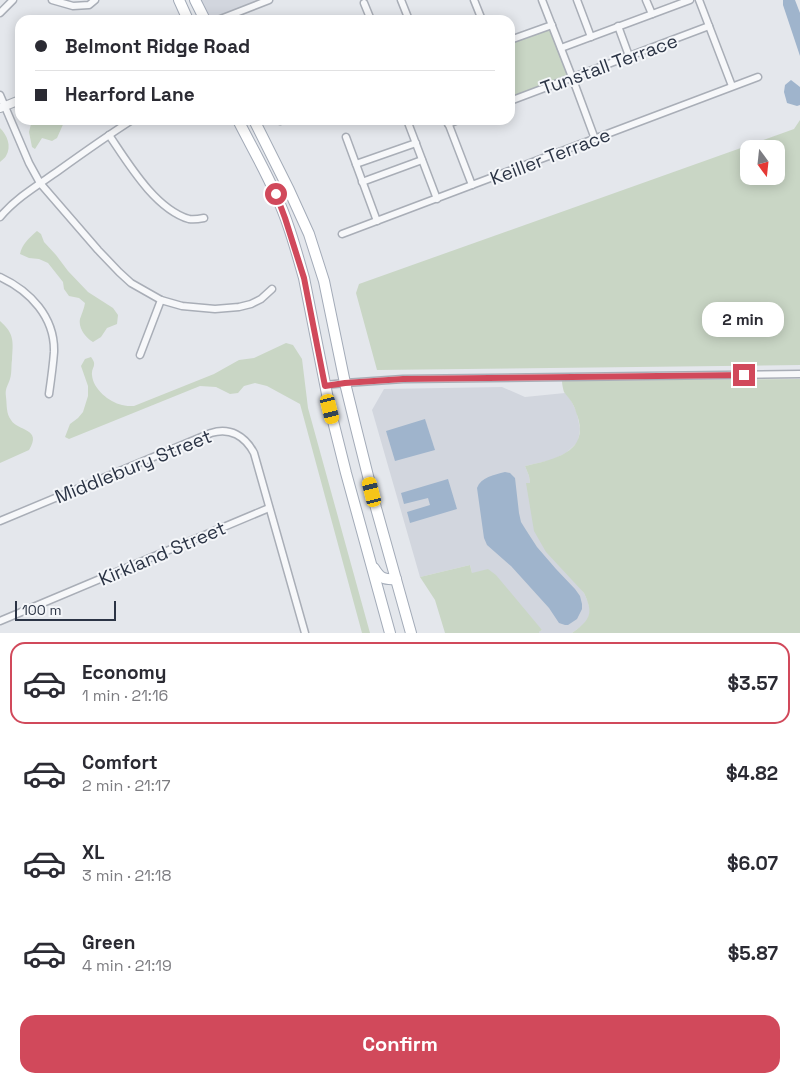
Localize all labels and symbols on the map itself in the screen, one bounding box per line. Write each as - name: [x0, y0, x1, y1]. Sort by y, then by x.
- street label: Tunstall Terrace: [537, 28, 681, 101]
- street label: Keiller Terrace: [486, 122, 614, 191]
- north arrow: [740, 140, 785, 185]
- route start: [265, 183, 287, 205]
- callout: 2 min: [703, 302, 785, 338]
- route end: [733, 364, 755, 386]
- car: [319, 393, 340, 425]
- street label: Middlebury Street: [51, 424, 215, 509]
- car: [361, 476, 382, 508]
- street label: Kirkland Street: [95, 515, 230, 592]
- scale bar: [15, 598, 116, 621]

